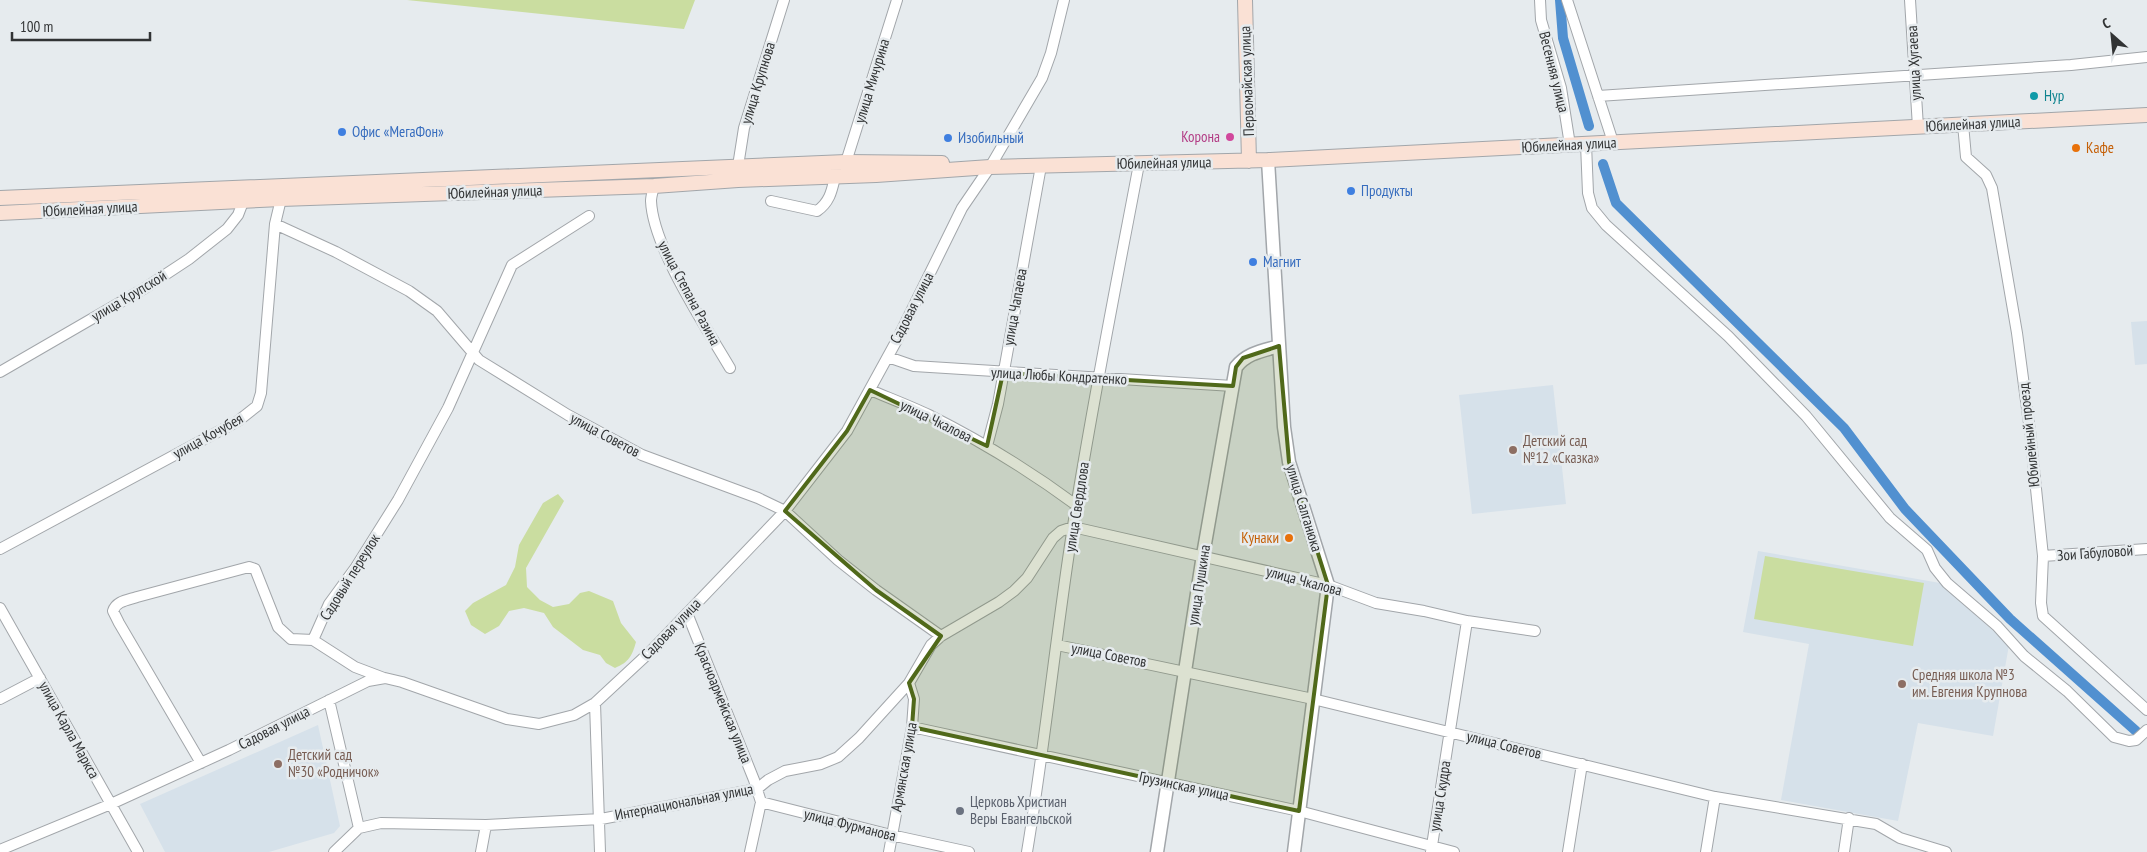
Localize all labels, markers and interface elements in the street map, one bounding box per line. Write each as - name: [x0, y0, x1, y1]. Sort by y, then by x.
- scale bar: [12, 10, 150, 42]
- north arrow: [2087, 10, 2137, 60]
- text: С: [2099, 14, 2114, 33]
- text: 100 m: [20, 17, 53, 36]
- street label: улица Хугаева: [1902, 25, 1925, 101]
- street label: Первомайская улица: [1235, 26, 1258, 137]
- street label: Весенняя улица: [1535, 29, 1574, 114]
- street label: улица Мичурина: [850, 36, 893, 125]
- street label: улица Крупнова: [736, 40, 779, 126]
- place label: Нур: [2044, 86, 2064, 105]
- marker: Нур: [2028, 90, 2040, 102]
- street label: Юбилейная улица: [1925, 112, 2021, 135]
- place label: Офис «МегаФон»: [352, 122, 444, 141]
- marker: Офис «МегаФон»: [336, 126, 348, 138]
- place label: Корона: [1181, 127, 1220, 146]
- place label: Изобильный: [958, 128, 1024, 147]
- marker: Корона: [1224, 131, 1236, 143]
- marker: Изобильный: [942, 132, 954, 144]
- street label: Юбилейная улица: [1521, 133, 1617, 156]
- place label: Кафе: [2086, 138, 2114, 157]
- marker: Кафе: [2070, 142, 2082, 154]
- street label: Юбилейная улица: [1116, 152, 1212, 173]
- street label: Юбилейная улица: [447, 180, 543, 203]
- place label: Продукты: [1361, 181, 1413, 200]
- marker: Продукты: [1345, 185, 1357, 197]
- street label: Юбилейная улица: [42, 197, 138, 220]
- street label: улица Степана Разина: [654, 237, 725, 348]
- place label: Магнит: [1263, 252, 1301, 271]
- marker: Магнит: [1247, 256, 1259, 268]
- street label: улица Крупской: [88, 266, 170, 325]
- street label: улица Чапаева: [998, 267, 1031, 347]
- street label: Садовая улица: [885, 269, 938, 347]
- street label: улица Любы Кондратенко: [991, 362, 1128, 389]
- street label: Юбилейный проезд: [2014, 382, 2043, 488]
- street label: улица Чкалова: [897, 395, 975, 446]
- street label: улица Кочубея: [169, 408, 246, 463]
- street label: улица Советов: [567, 408, 643, 461]
- place label: Детский сад №12 «Сказка»: [1523, 431, 1600, 467]
- marker: Детский сад №12 «Сказка»: [1507, 444, 1519, 456]
- street label: улица Свердлова: [1060, 460, 1093, 553]
- street label: улица Салганюка: [1282, 462, 1327, 554]
- place label: Кунаки: [1241, 528, 1279, 547]
- street label: Садовый переулок: [315, 530, 384, 624]
- marker: Кунаки: [1283, 532, 1295, 544]
- street label: Зои Габуловой: [2056, 540, 2134, 565]
- street label: улица Пушкина: [1183, 543, 1214, 627]
- street label: улица Чкалова: [1264, 561, 1344, 600]
- street label: Садовая улица: [637, 594, 704, 663]
- street label: улица Советов: [1070, 638, 1148, 671]
- street label: Красноармейская улица: [691, 640, 756, 766]
- place label: Средняя школа №3 им. Евгения Крупнова: [1912, 665, 2027, 701]
- street label: улица Карла Маркса: [35, 678, 104, 782]
- marker: Средняя школа №3 им. Евгения Крупнова: [1896, 678, 1908, 690]
- street label: Садовая улица: [235, 701, 313, 754]
- street label: Армянская улица: [886, 721, 921, 813]
- street label: улица Советов: [1465, 726, 1543, 763]
- place label: Детский сад №30 «Родничок»: [288, 745, 380, 781]
- marker: Детский сад №30 «Родничок»: [272, 758, 284, 770]
- street label: улица Скудра: [1425, 759, 1454, 833]
- street label: Грузинская улица: [1138, 767, 1231, 804]
- street label: Интернациональная улица: [613, 779, 755, 824]
- place label: Церковь Христиан Веры Евангельской: [970, 792, 1072, 828]
- street label: улица Фурманова: [802, 804, 898, 845]
- marker: Церковь Христиан Веры Евангельской: [954, 805, 966, 817]

